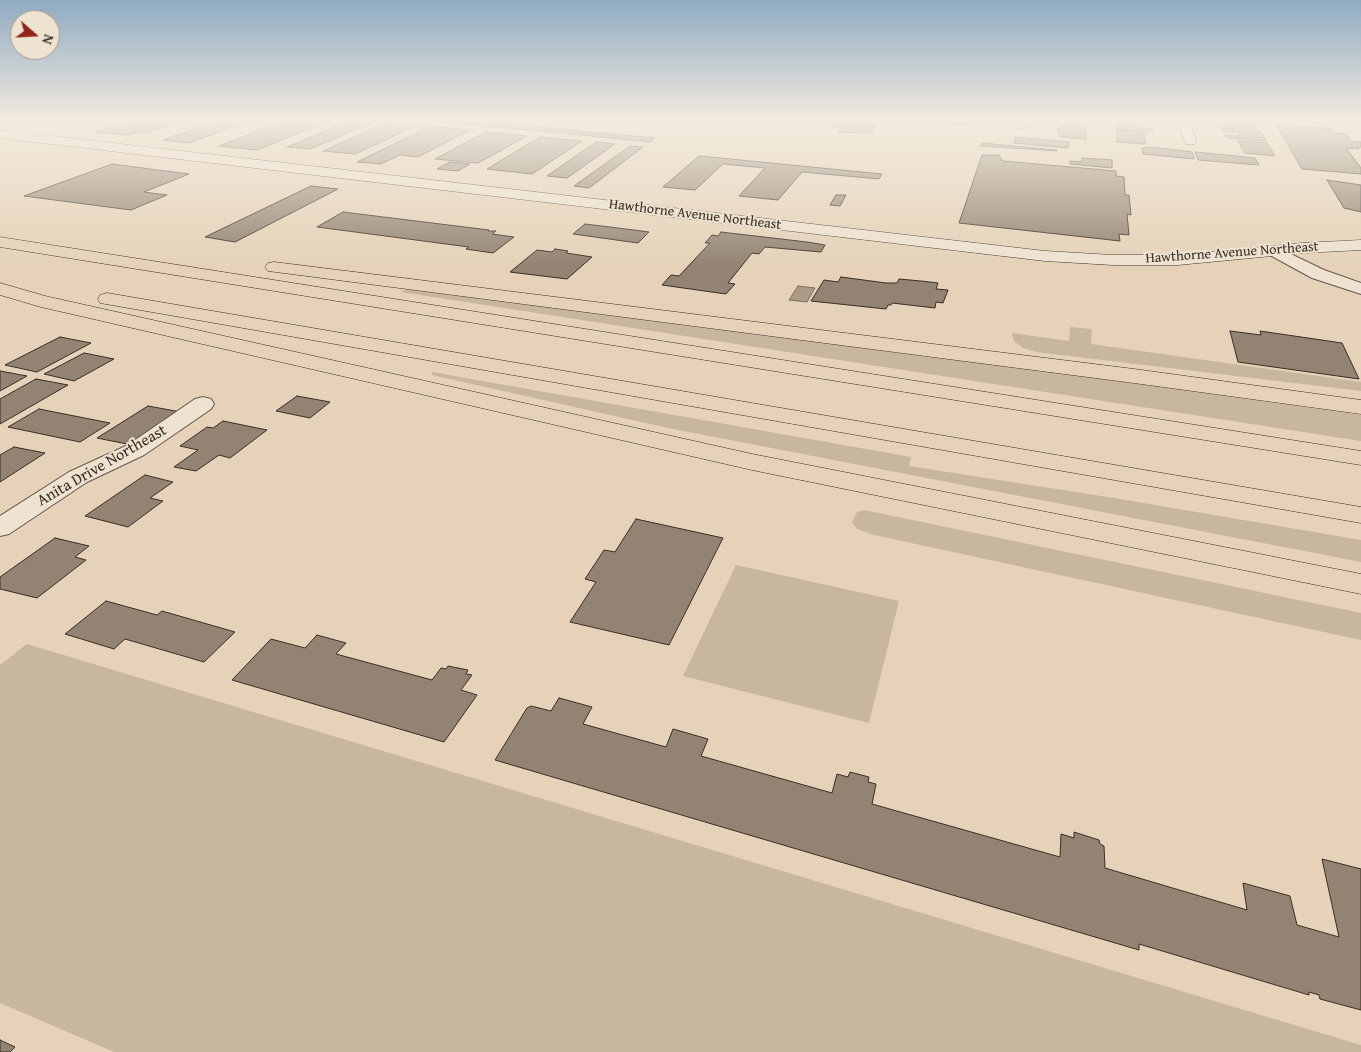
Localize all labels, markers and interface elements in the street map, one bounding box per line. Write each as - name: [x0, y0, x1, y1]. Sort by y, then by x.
- north arrow: [10, 10, 60, 60]
- text: N: [37, 32, 59, 47]
- street label: Hawthorne Avenue Northeast: [608, 196, 782, 234]
- street label: Hawthorne Avenue Northeast: [1145, 239, 1319, 267]
- street label: Anita Drive Northeast: [34, 421, 170, 511]

